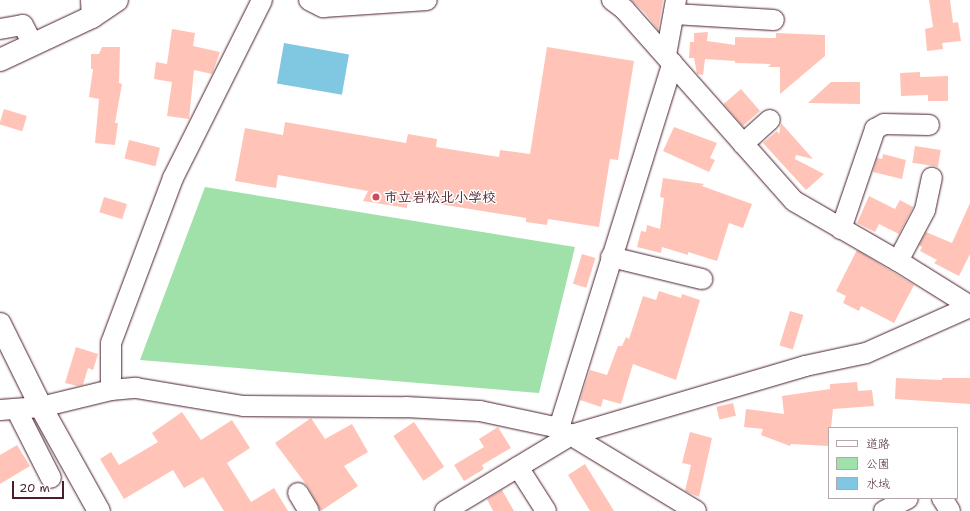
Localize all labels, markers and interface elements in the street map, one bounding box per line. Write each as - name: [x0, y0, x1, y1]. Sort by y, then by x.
- place label: 市立岩松北小学校: [384, 189, 496, 205]
- marker: 市立岩松北小学校: [371, 192, 381, 202]
- legend: [828, 427, 958, 499]
- text: 道路: [866, 436, 890, 452]
- text: 公園: [866, 456, 890, 472]
- scale bar: [14, 473, 66, 499]
- text: 水域: [866, 476, 890, 492]
- text: 20 m: [19, 480, 50, 496]

